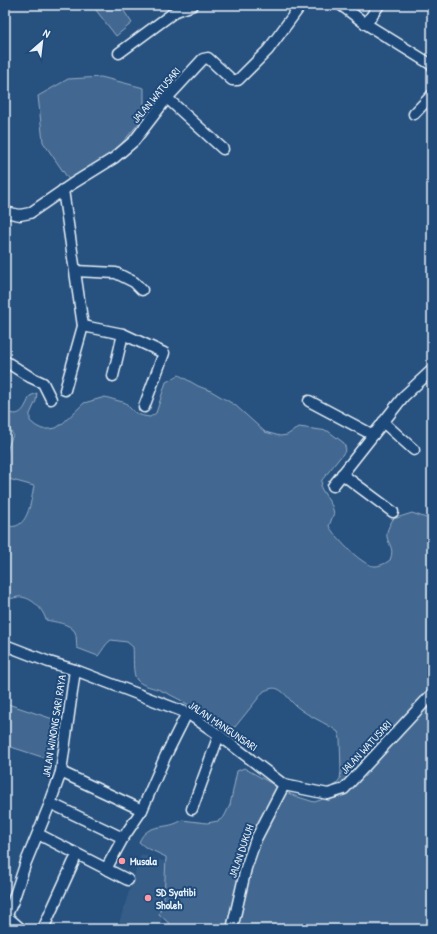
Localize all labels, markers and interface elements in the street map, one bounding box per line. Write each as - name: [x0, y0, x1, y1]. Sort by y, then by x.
- north arrow: [22, 22, 62, 62]
- text: N: [41, 26, 53, 41]
- street label: JALAN WATUSARI: [129, 64, 183, 126]
- street label: JALAN WINONG SARI RAYA: [39, 673, 69, 778]
- street label: JALAN MANGUNSARI: [186, 698, 260, 754]
- street label: JALAN WATUSARI: [337, 717, 395, 777]
- street label: JALAN DUKUH: [225, 822, 257, 880]
- place label: Musala: [130, 854, 157, 868]
- marker: Musala: [117, 856, 127, 866]
- place label: SD Syatibi Sholeh: [156, 885, 196, 912]
- marker: SD Syatibi Sholeh: [143, 893, 153, 903]

